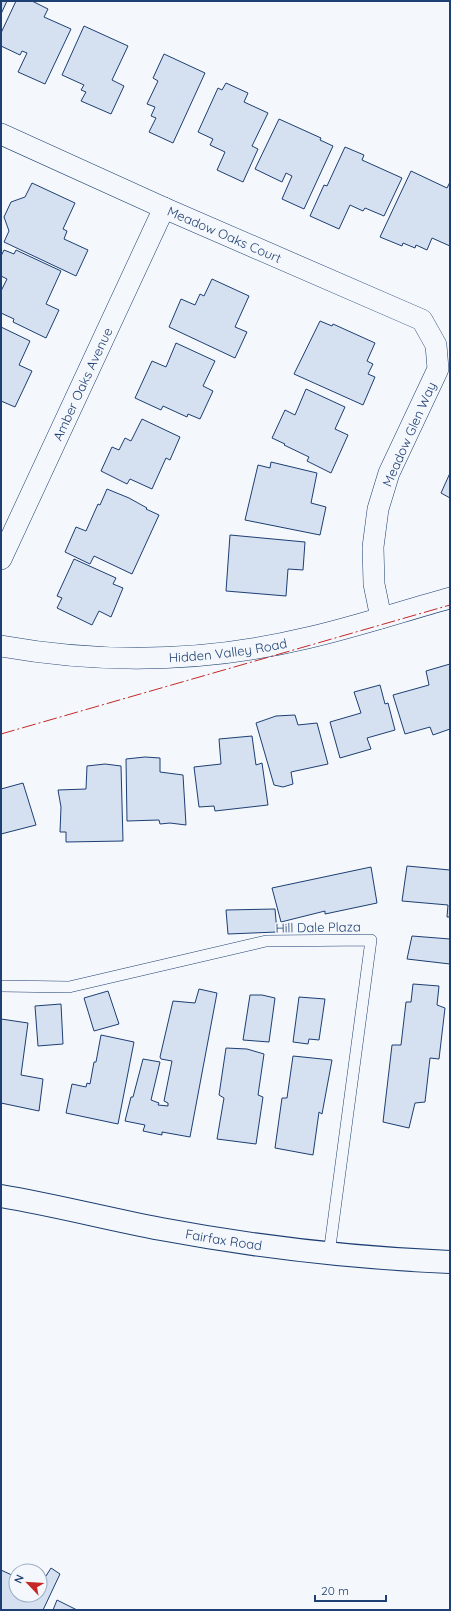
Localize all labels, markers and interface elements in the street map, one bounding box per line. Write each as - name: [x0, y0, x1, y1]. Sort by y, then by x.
- street label: Meadow Oaks Court: [165, 202, 284, 266]
- street label: Amber Oaks Avenue: [49, 325, 115, 443]
- street label: Meadow Glen Way: [379, 379, 439, 489]
- street label: Hidden Valley Road: [168, 635, 288, 665]
- street label: Hill Dale Plaza: [275, 918, 361, 936]
- street label: Fairfax Road: [184, 1226, 263, 1253]
- north arrow: [8, 1563, 48, 1603]
- text: N: [11, 1572, 27, 1585]
- scale bar: [315, 1577, 386, 1603]
- text: 20 m: [321, 1583, 349, 1598]

